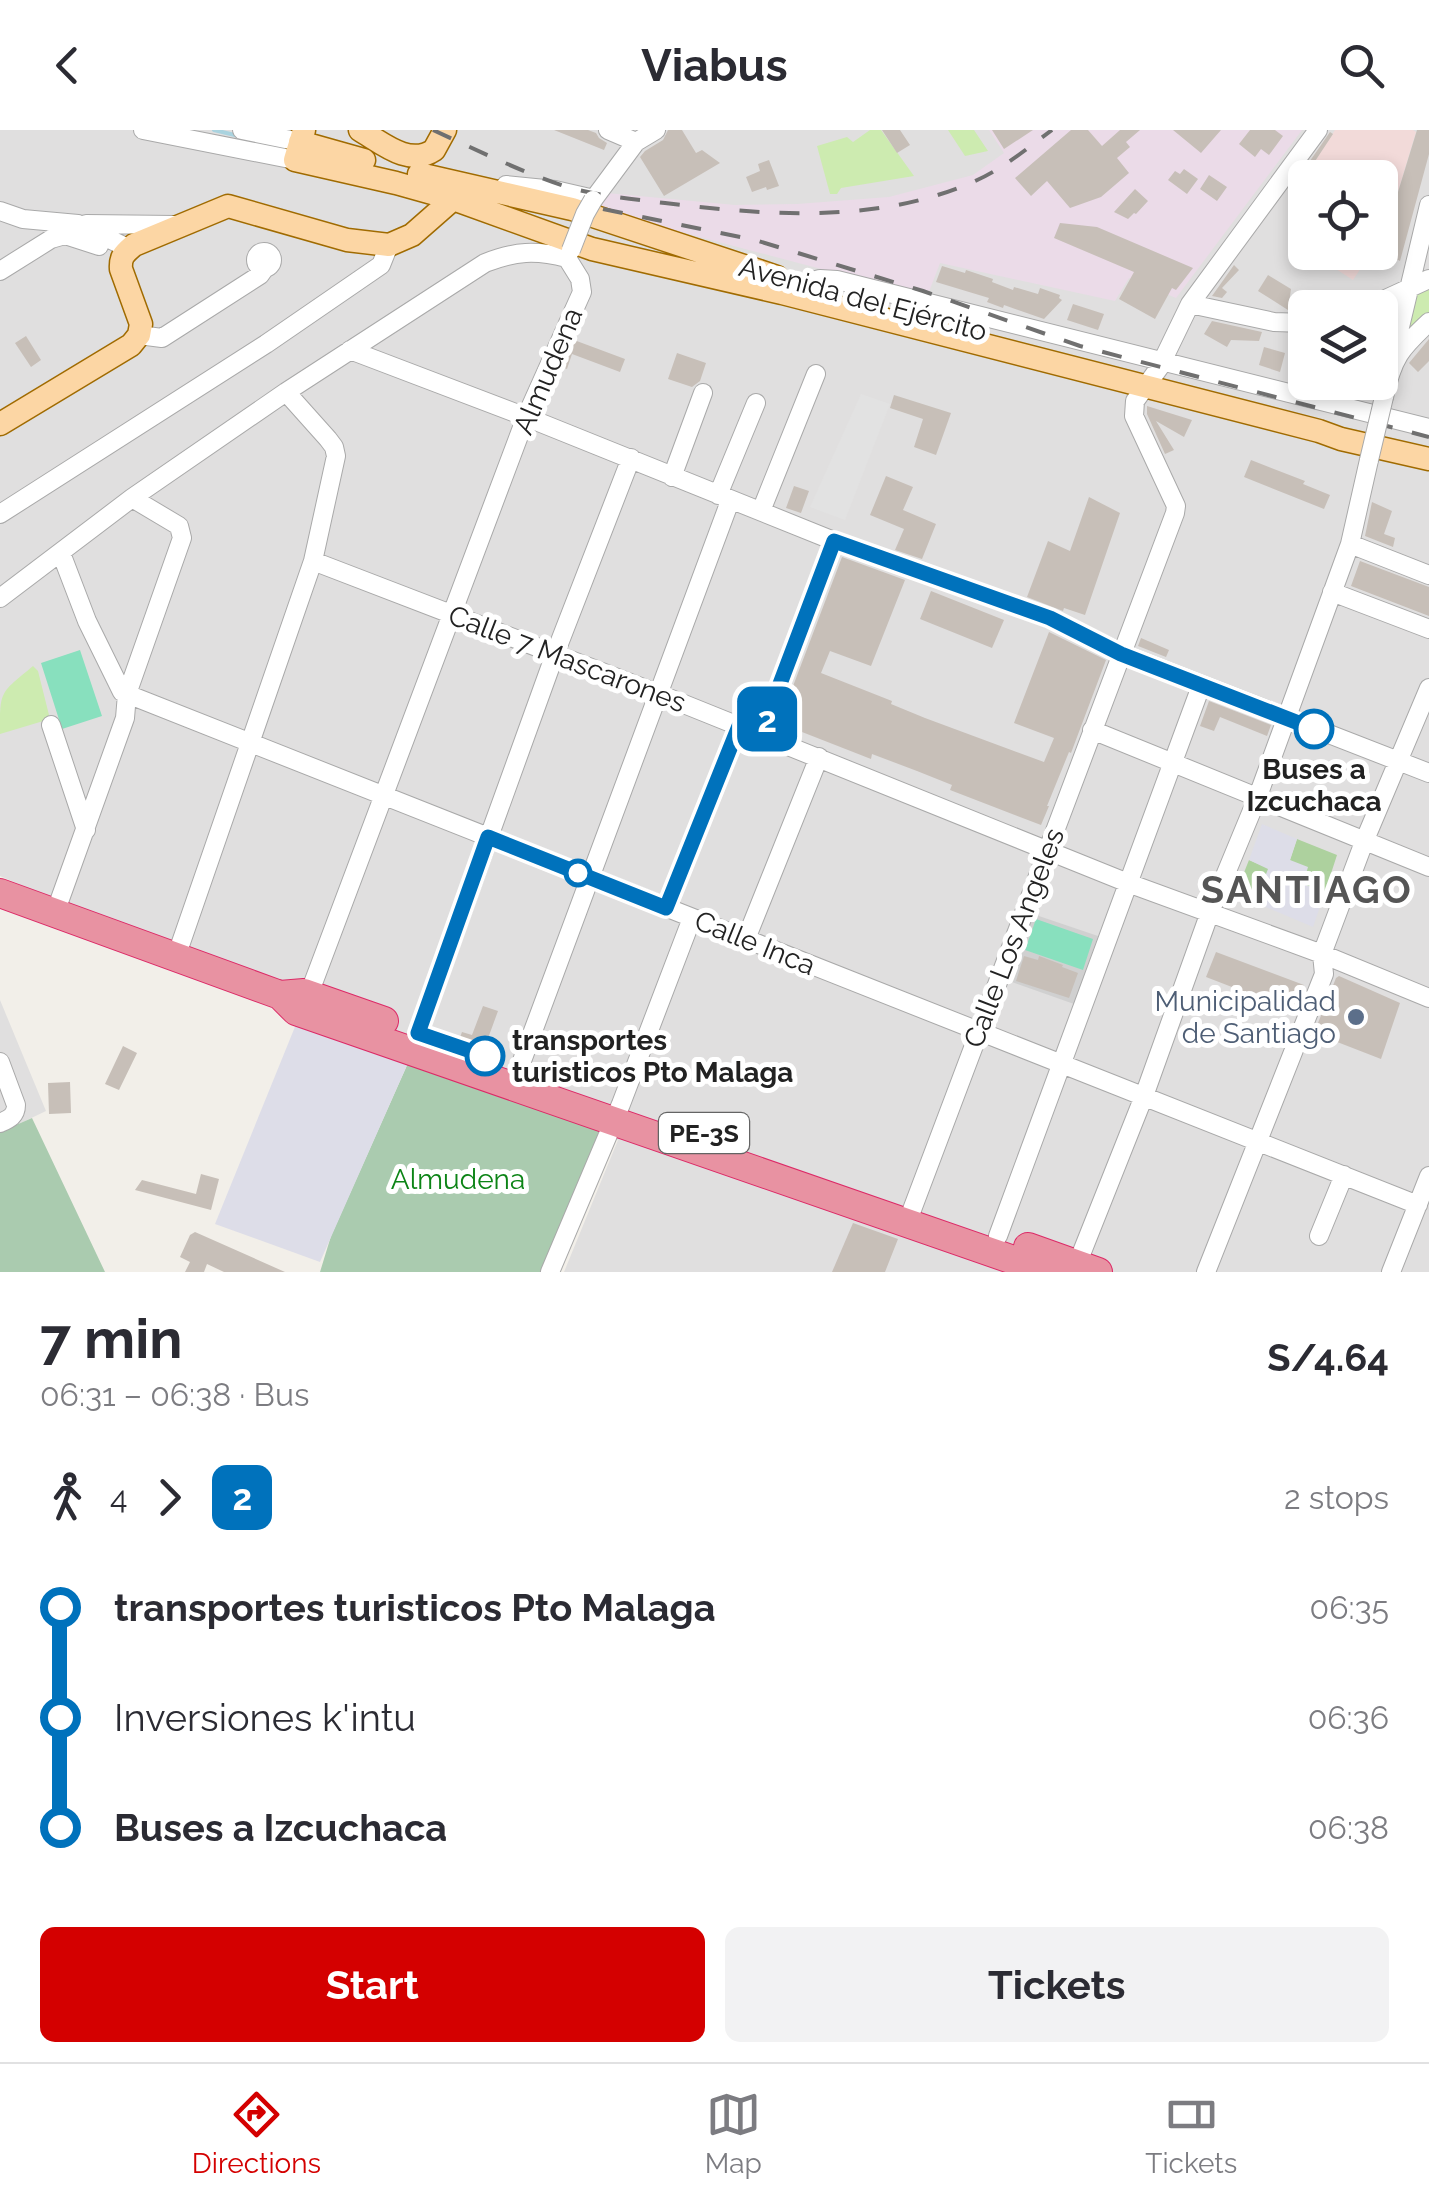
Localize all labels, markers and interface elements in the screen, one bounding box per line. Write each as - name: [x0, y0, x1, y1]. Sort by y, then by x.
- icon: back: [40, 38, 95, 93]
- icon: search: [1334, 38, 1389, 93]
- text: Viabus: [641, 39, 788, 92]
- map controls: [1288, 160, 1398, 400]
- button: locate: [1288, 160, 1398, 270]
- street label: Avenida del Ejército: [735, 250, 991, 348]
- button: layers: [1288, 290, 1398, 400]
- street label: Almudena: [507, 303, 589, 439]
- street label: Calle 7 Mascarones: [444, 599, 690, 719]
- line badge: 2: [734, 686, 800, 752]
- text: 2: [757, 699, 777, 740]
- marker: Buses a Izcuchaca: [1295, 710, 1333, 748]
- place label: Buses a Izcuchaca: [1246, 753, 1382, 818]
- street label: Calle Los Angeles: [957, 824, 1071, 1052]
- unlabelled marker: [565, 860, 591, 886]
- district label: SANTIAGO: [1201, 867, 1413, 912]
- street label: Calle Inca: [690, 904, 820, 982]
- place label: Municipalidad de Santiago: [1155, 985, 1336, 1050]
- marker: Municipalidad de Santiago: [1345, 1006, 1367, 1028]
- place label: transportes turisticos Pto Malaga: [512, 1024, 793, 1089]
- marker: transportes turisticos Pto Malaga: [466, 1037, 504, 1075]
- road number: PE-3S: [659, 1113, 749, 1153]
- park label: Almudena: [391, 1163, 525, 1196]
- text: 7 min: [40, 1306, 183, 1371]
- text: S/4.64: [1267, 1335, 1389, 1380]
- text: 06:31 – 06:38 · Bus: [40, 1376, 309, 1413]
- icon: walk: [40, 1470, 95, 1525]
- icon: forward: [142, 1470, 197, 1525]
- text: 2: [232, 1477, 252, 1518]
- text: 4: [110, 1479, 127, 1516]
- text: 2 stops: [1284, 1479, 1389, 1516]
- text: transportes turisticos Pto Malaga: [114, 1585, 716, 1630]
- text: 06:35: [1310, 1589, 1389, 1626]
- text: Inversiones k'intu: [114, 1695, 416, 1740]
- text: 06:36: [1308, 1699, 1389, 1736]
- text: Buses a Izcuchaca: [114, 1805, 447, 1850]
- text: 06:38: [1308, 1809, 1389, 1846]
- button: Start: [40, 1927, 705, 2042]
- button: Tickets: [725, 1927, 1389, 2042]
- tab: Directions: [192, 2087, 321, 2180]
- tab: Map: [705, 2087, 762, 2180]
- tab: Tickets: [1145, 2087, 1237, 2180]

